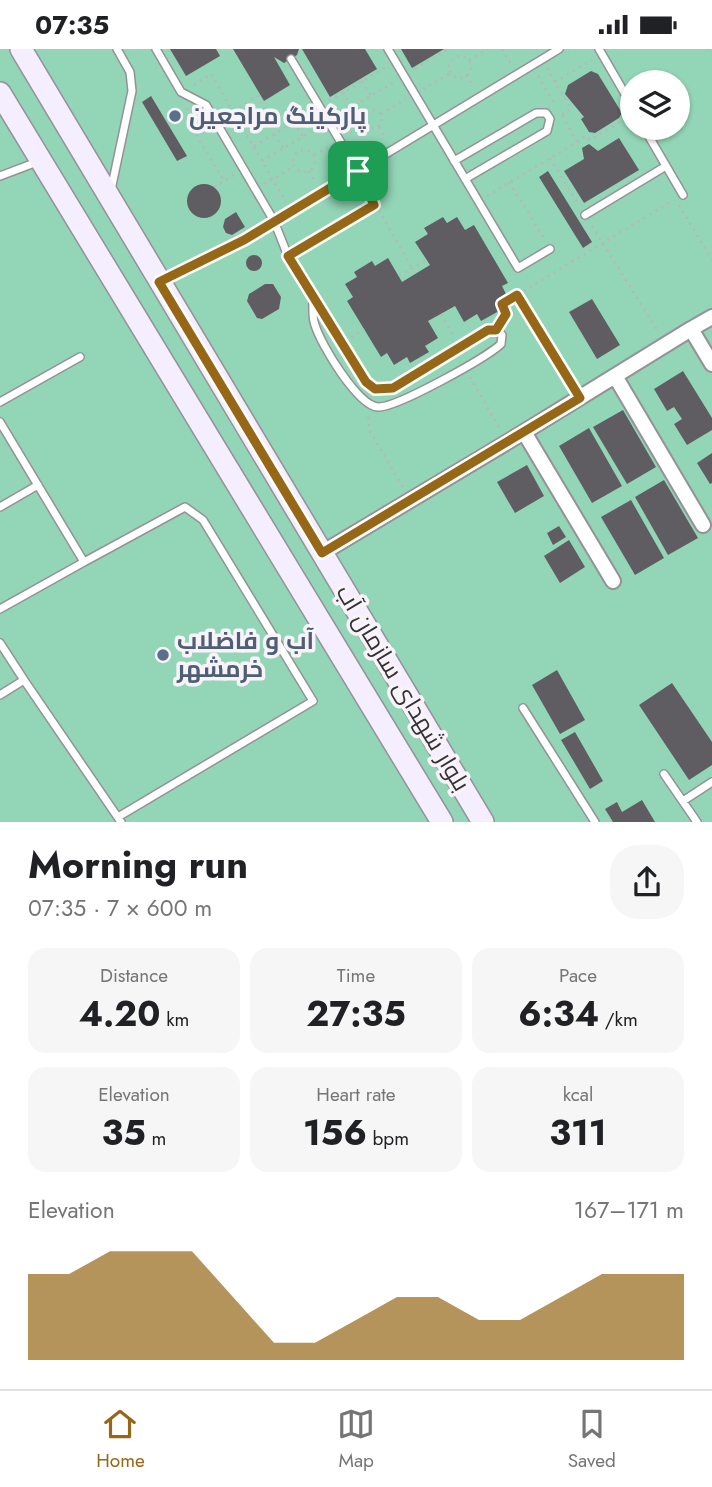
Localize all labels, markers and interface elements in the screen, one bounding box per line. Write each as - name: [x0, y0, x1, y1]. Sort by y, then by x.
- text: 07:35: [35, 6, 109, 44]
- map controls: [620, 70, 690, 140]
- button: layers: [620, 70, 690, 140]
- place label: پارکینگ مراجعین: [189, 98, 366, 133]
- marker: پارکینگ مراجعین: [167, 108, 183, 124]
- pin: [328, 141, 388, 201]
- icon: arrive: [339, 152, 377, 190]
- street label: بلوار شهدای سازمان آب: [328, 578, 479, 798]
- place label: آب و فاضلاب خرمشهر: [176, 623, 314, 686]
- marker: آب و فاضلاب خرمشهر: [155, 647, 171, 663]
- text: Morning run: [28, 837, 248, 892]
- button: share: [610, 845, 684, 919]
- text: 07:35 · 7 × 600 m: [28, 891, 212, 925]
- text: Distance: [100, 962, 168, 989]
- text: Time: [337, 962, 375, 989]
- text: Pace: [559, 962, 597, 989]
- text: 4.20: [79, 989, 160, 1039]
- text: 27:35: [306, 989, 406, 1039]
- text: 6:34: [518, 989, 599, 1039]
- text: km: [160, 1006, 189, 1033]
- text: /km: [599, 1006, 638, 1033]
- text: Elevation: [98, 1081, 170, 1108]
- text: Heart rate: [316, 1081, 396, 1108]
- text: kcal: [563, 1081, 593, 1108]
- text: 35: [102, 1108, 146, 1158]
- text: 156: [303, 1108, 367, 1158]
- text: 311: [549, 1108, 607, 1158]
- text: m: [146, 1125, 166, 1152]
- text: bpm: [367, 1125, 409, 1152]
- text: Elevation: [28, 1193, 115, 1227]
- text: 167–171 m: [574, 1193, 684, 1227]
- tab: Home: [96, 1405, 145, 1474]
- tab: Map: [337, 1405, 375, 1474]
- tab: Saved: [568, 1405, 616, 1474]

